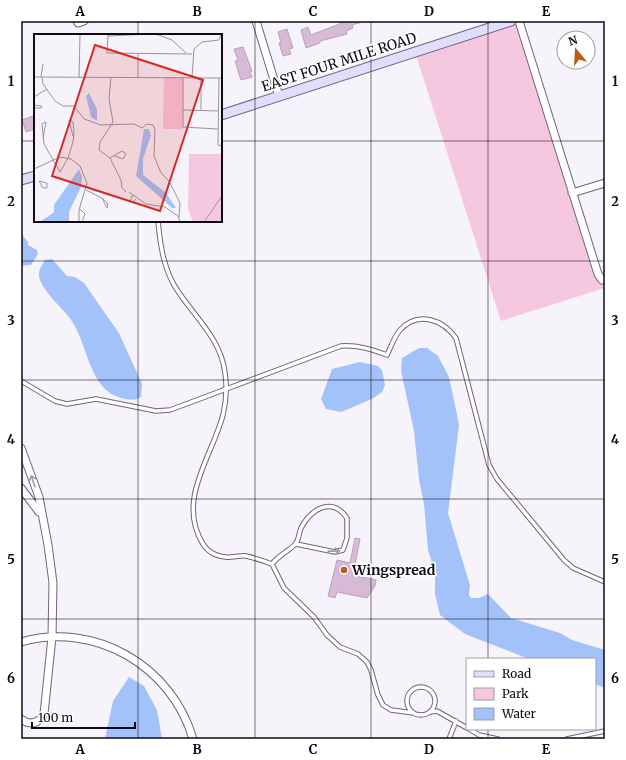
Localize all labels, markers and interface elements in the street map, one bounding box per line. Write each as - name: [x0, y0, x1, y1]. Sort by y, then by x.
- text: A: [74, 3, 85, 20]
- text: B: [192, 3, 202, 20]
- text: C: [309, 3, 318, 20]
- text: D: [424, 3, 434, 20]
- text: E: [542, 3, 551, 20]
- street label: EAST FOUR MILE ROAD: [259, 28, 419, 96]
- north arrow: [556, 30, 596, 70]
- text: N: [567, 32, 579, 48]
- inset map: [34, 34, 222, 222]
- text: 1: [8, 73, 14, 90]
- text: 1: [612, 73, 618, 90]
- text: 2: [7, 193, 15, 210]
- text: 2: [611, 193, 619, 210]
- text: 3: [7, 312, 15, 329]
- text: 3: [611, 312, 619, 329]
- text: 4: [7, 431, 16, 448]
- text: 4: [611, 431, 620, 448]
- one-way arrow: [29, 476, 37, 488]
- one-way arrow: [327, 547, 340, 555]
- text: 5: [7, 551, 15, 568]
- text: 5: [611, 551, 619, 568]
- place label: Wingspread: [351, 561, 436, 579]
- marker: Wingspread: [339, 565, 349, 575]
- legend: [466, 658, 596, 730]
- text: Road: [502, 666, 531, 681]
- text: 6: [7, 670, 15, 687]
- text: 6: [611, 670, 619, 687]
- text: Park: [502, 686, 529, 701]
- scale bar: [32, 704, 135, 730]
- text: Water: [501, 706, 537, 721]
- text: 100 m: [38, 710, 73, 725]
- text: A: [74, 741, 85, 758]
- text: B: [192, 741, 202, 758]
- text: C: [309, 741, 318, 758]
- text: D: [424, 741, 434, 758]
- text: E: [542, 741, 551, 758]

